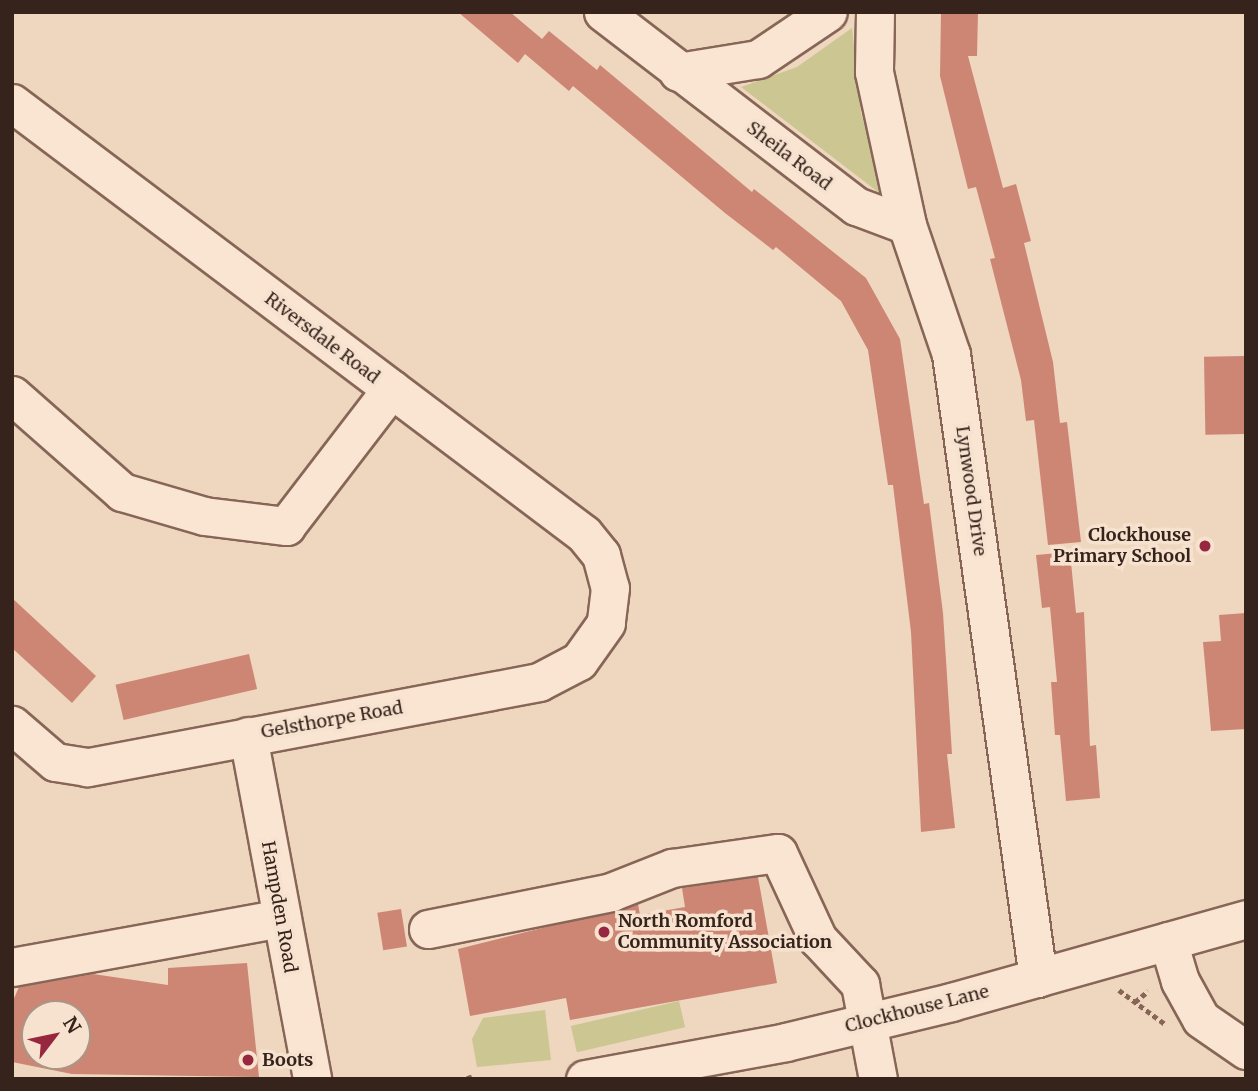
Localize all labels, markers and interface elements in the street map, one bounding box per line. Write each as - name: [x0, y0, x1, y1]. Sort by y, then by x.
- street label: Sheila Road: [742, 117, 836, 195]
- street label: Riversdale Road: [260, 288, 384, 388]
- street label: Lynwood Drive: [951, 425, 991, 557]
- place label: Clockhouse Primary School: [1053, 525, 1191, 568]
- marker: Clockhouse Primary School: [1197, 538, 1213, 554]
- street label: Gelsthorpe Road: [259, 697, 405, 743]
- street label: Hampden Road: [257, 840, 301, 974]
- place label: North Romford Community Association: [618, 911, 832, 954]
- marker: North Romford Community Association: [596, 924, 612, 940]
- street label: Clockhouse Lane: [843, 981, 991, 1037]
- north arrow: [21, 1000, 91, 1070]
- text: N: [58, 1012, 86, 1038]
- place label: Boots: [262, 1049, 313, 1071]
- marker: Boots: [240, 1052, 256, 1068]

